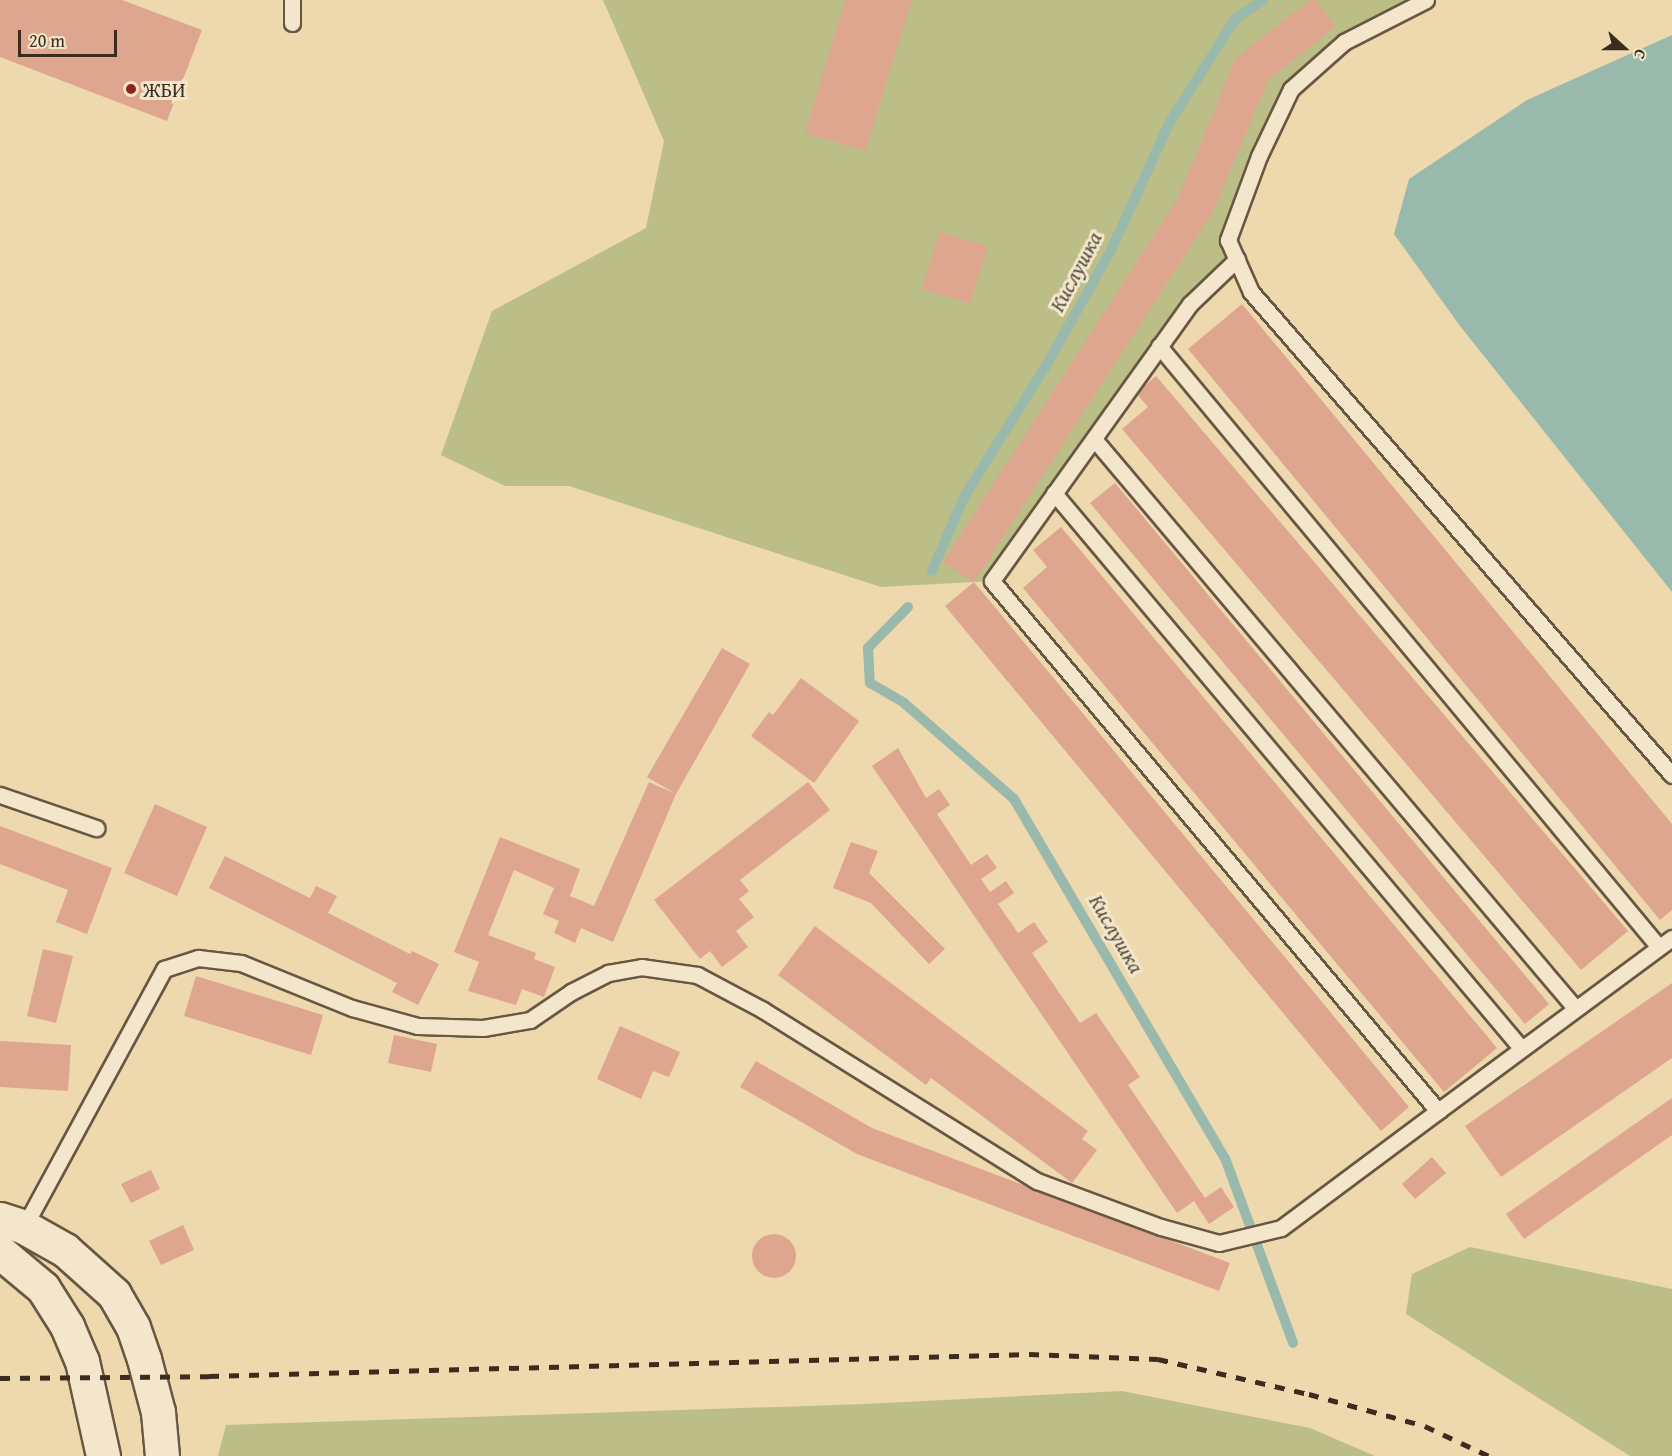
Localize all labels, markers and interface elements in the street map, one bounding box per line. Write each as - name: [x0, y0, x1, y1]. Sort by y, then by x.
- scale bar: [21, 18, 120, 56]
- north arrow: [1594, 18, 1654, 78]
- text: 20 m: [29, 27, 65, 54]
- text: С: [1628, 46, 1654, 63]
- place label: ЖБИ: [143, 77, 186, 101]
- marker: ЖБИ: [124, 82, 138, 96]
- water label: Кислушка: [1045, 228, 1107, 316]
- water label: Кислушка: [1083, 890, 1149, 978]

